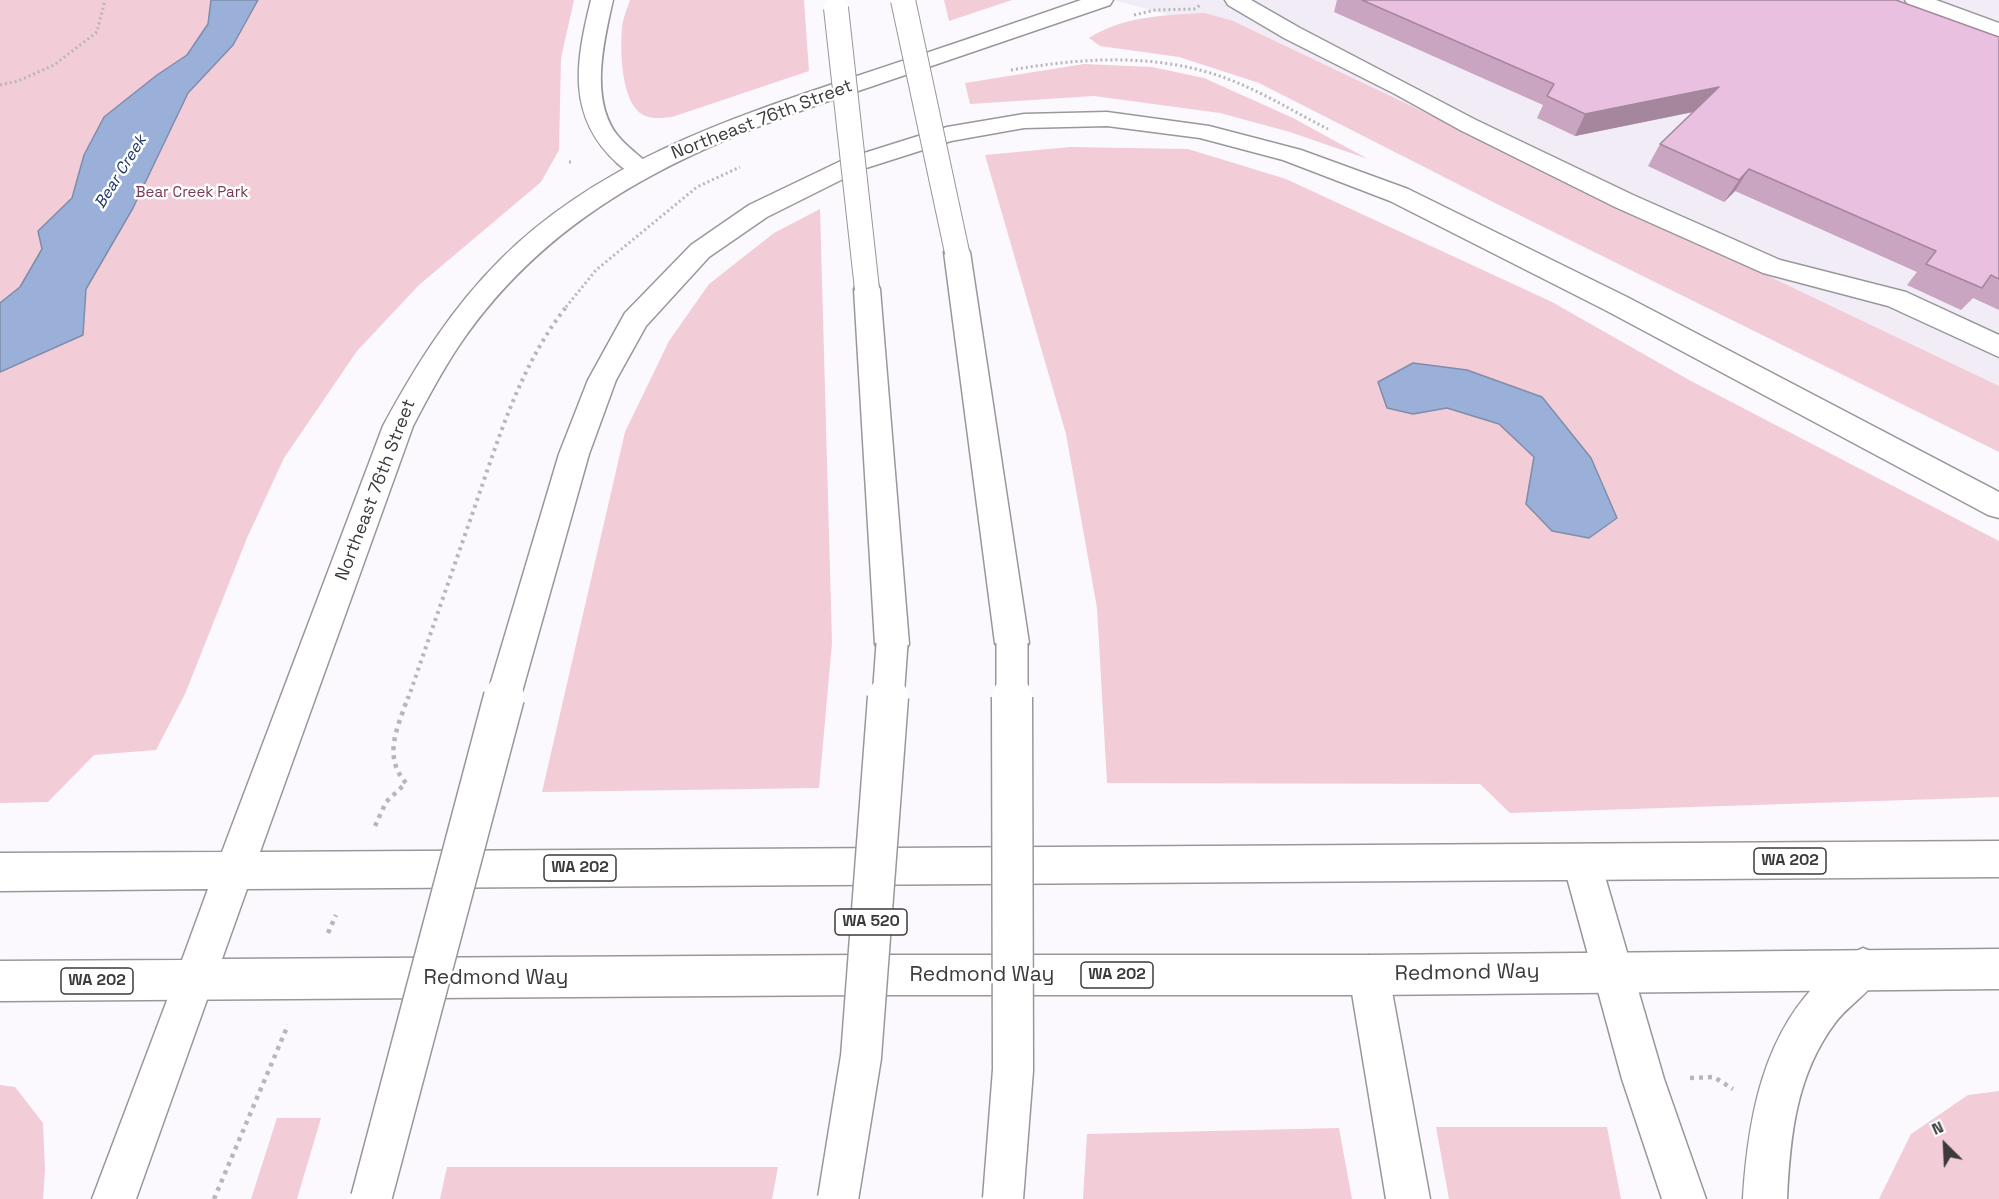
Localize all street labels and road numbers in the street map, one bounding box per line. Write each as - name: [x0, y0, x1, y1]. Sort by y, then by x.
- street label: Northeast 76th Street: [668, 75, 856, 165]
- street label: Northeast 76th Street: [331, 396, 421, 584]
- road number: WA 202: [1754, 848, 1826, 874]
- road number: WA 202: [544, 855, 616, 881]
- road number: WA 520: [835, 909, 907, 935]
- street label: Redmond Way: [1394, 959, 1540, 987]
- street label: Redmond Way: [910, 962, 1054, 988]
- road number: WA 202: [1081, 962, 1153, 988]
- street label: Redmond Way: [424, 965, 568, 991]
- road number: WA 202: [61, 968, 133, 994]

